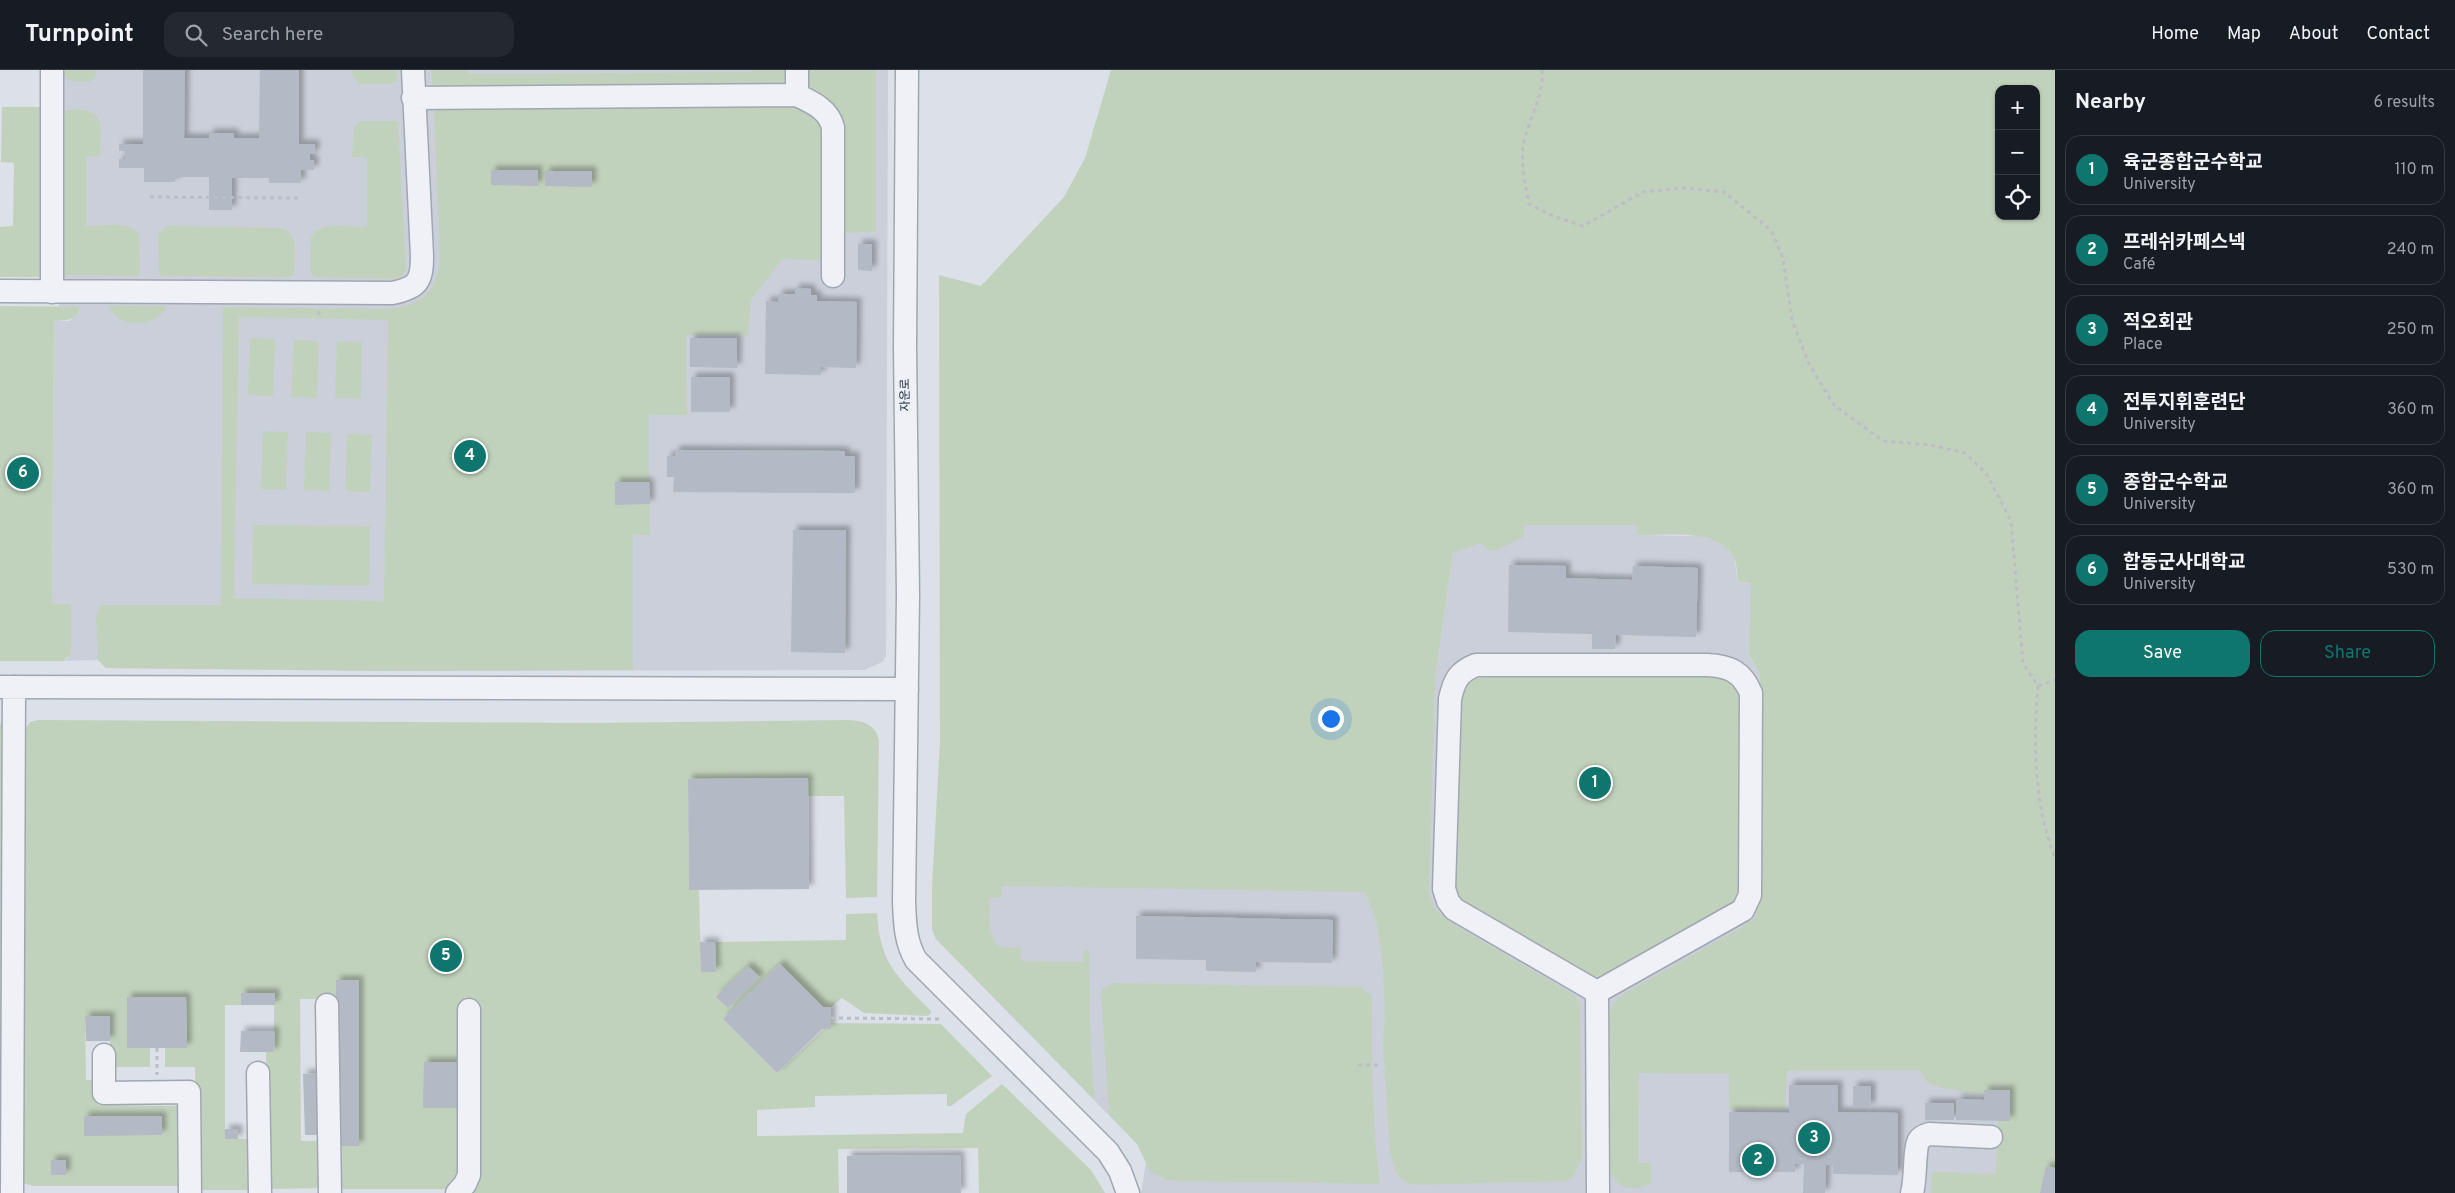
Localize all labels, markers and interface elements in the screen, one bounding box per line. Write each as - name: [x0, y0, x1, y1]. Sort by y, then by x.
- search box: [164, 12, 514, 57]
- text: Turnpoint: [25, 20, 134, 50]
- icon: search: [182, 21, 210, 49]
- text: Search here: [222, 23, 323, 47]
- text: Home: [2151, 23, 2199, 46]
- text: Map: [2227, 23, 2261, 46]
- text: About: [2289, 23, 2338, 46]
- text: Contact: [2366, 23, 2430, 46]
- map controls: [1995, 85, 2040, 220]
- button: +: [1995, 85, 2040, 130]
- text: Nearby: [2075, 89, 2146, 116]
- text: 6 results: [2373, 93, 2435, 113]
- button: −: [1995, 130, 2040, 175]
- text: 육군종합군수학교: [2123, 151, 2263, 175]
- text: 1: [2089, 160, 2095, 180]
- text: 110 m: [2394, 160, 2434, 180]
- button: locate: [1995, 175, 2040, 220]
- text: University: [2123, 175, 2196, 195]
- text: 프레쉬카페스넥: [2123, 231, 2245, 255]
- text: 2: [2087, 240, 2097, 260]
- text: 240 m: [2387, 240, 2434, 260]
- text: Café: [2123, 255, 2155, 275]
- text: 적오회관: [2123, 311, 2193, 335]
- text: 3: [2087, 320, 2097, 340]
- text: 250 m: [2387, 320, 2434, 340]
- text: Place: [2123, 335, 2163, 355]
- street label: 자운로: [898, 378, 914, 412]
- text: 전투지휘훈련단: [2123, 391, 2245, 415]
- text: 4: [2087, 400, 2097, 420]
- text: 360 m: [2387, 400, 2434, 420]
- text: University: [2123, 415, 2196, 435]
- pin: 4: [454, 437, 486, 475]
- pin: 6: [7, 454, 39, 492]
- text: 종합군수학교: [2123, 471, 2228, 495]
- text: 5: [2087, 480, 2097, 500]
- text: 360 m: [2387, 480, 2434, 500]
- text: University: [2123, 495, 2196, 515]
- text: 합동군사대학교: [2123, 551, 2245, 575]
- text: 6: [2087, 560, 2097, 580]
- text: 530 m: [2387, 560, 2434, 580]
- text: University: [2123, 575, 2196, 595]
- button: Save: [2075, 630, 2250, 677]
- button: Share: [2260, 630, 2435, 677]
- your location: [1318, 706, 1344, 732]
- pin: 1: [1579, 764, 1611, 802]
- pin: 5: [430, 937, 462, 975]
- pin: 3: [1798, 1119, 1830, 1157]
- pin: 2: [1742, 1141, 1774, 1179]

